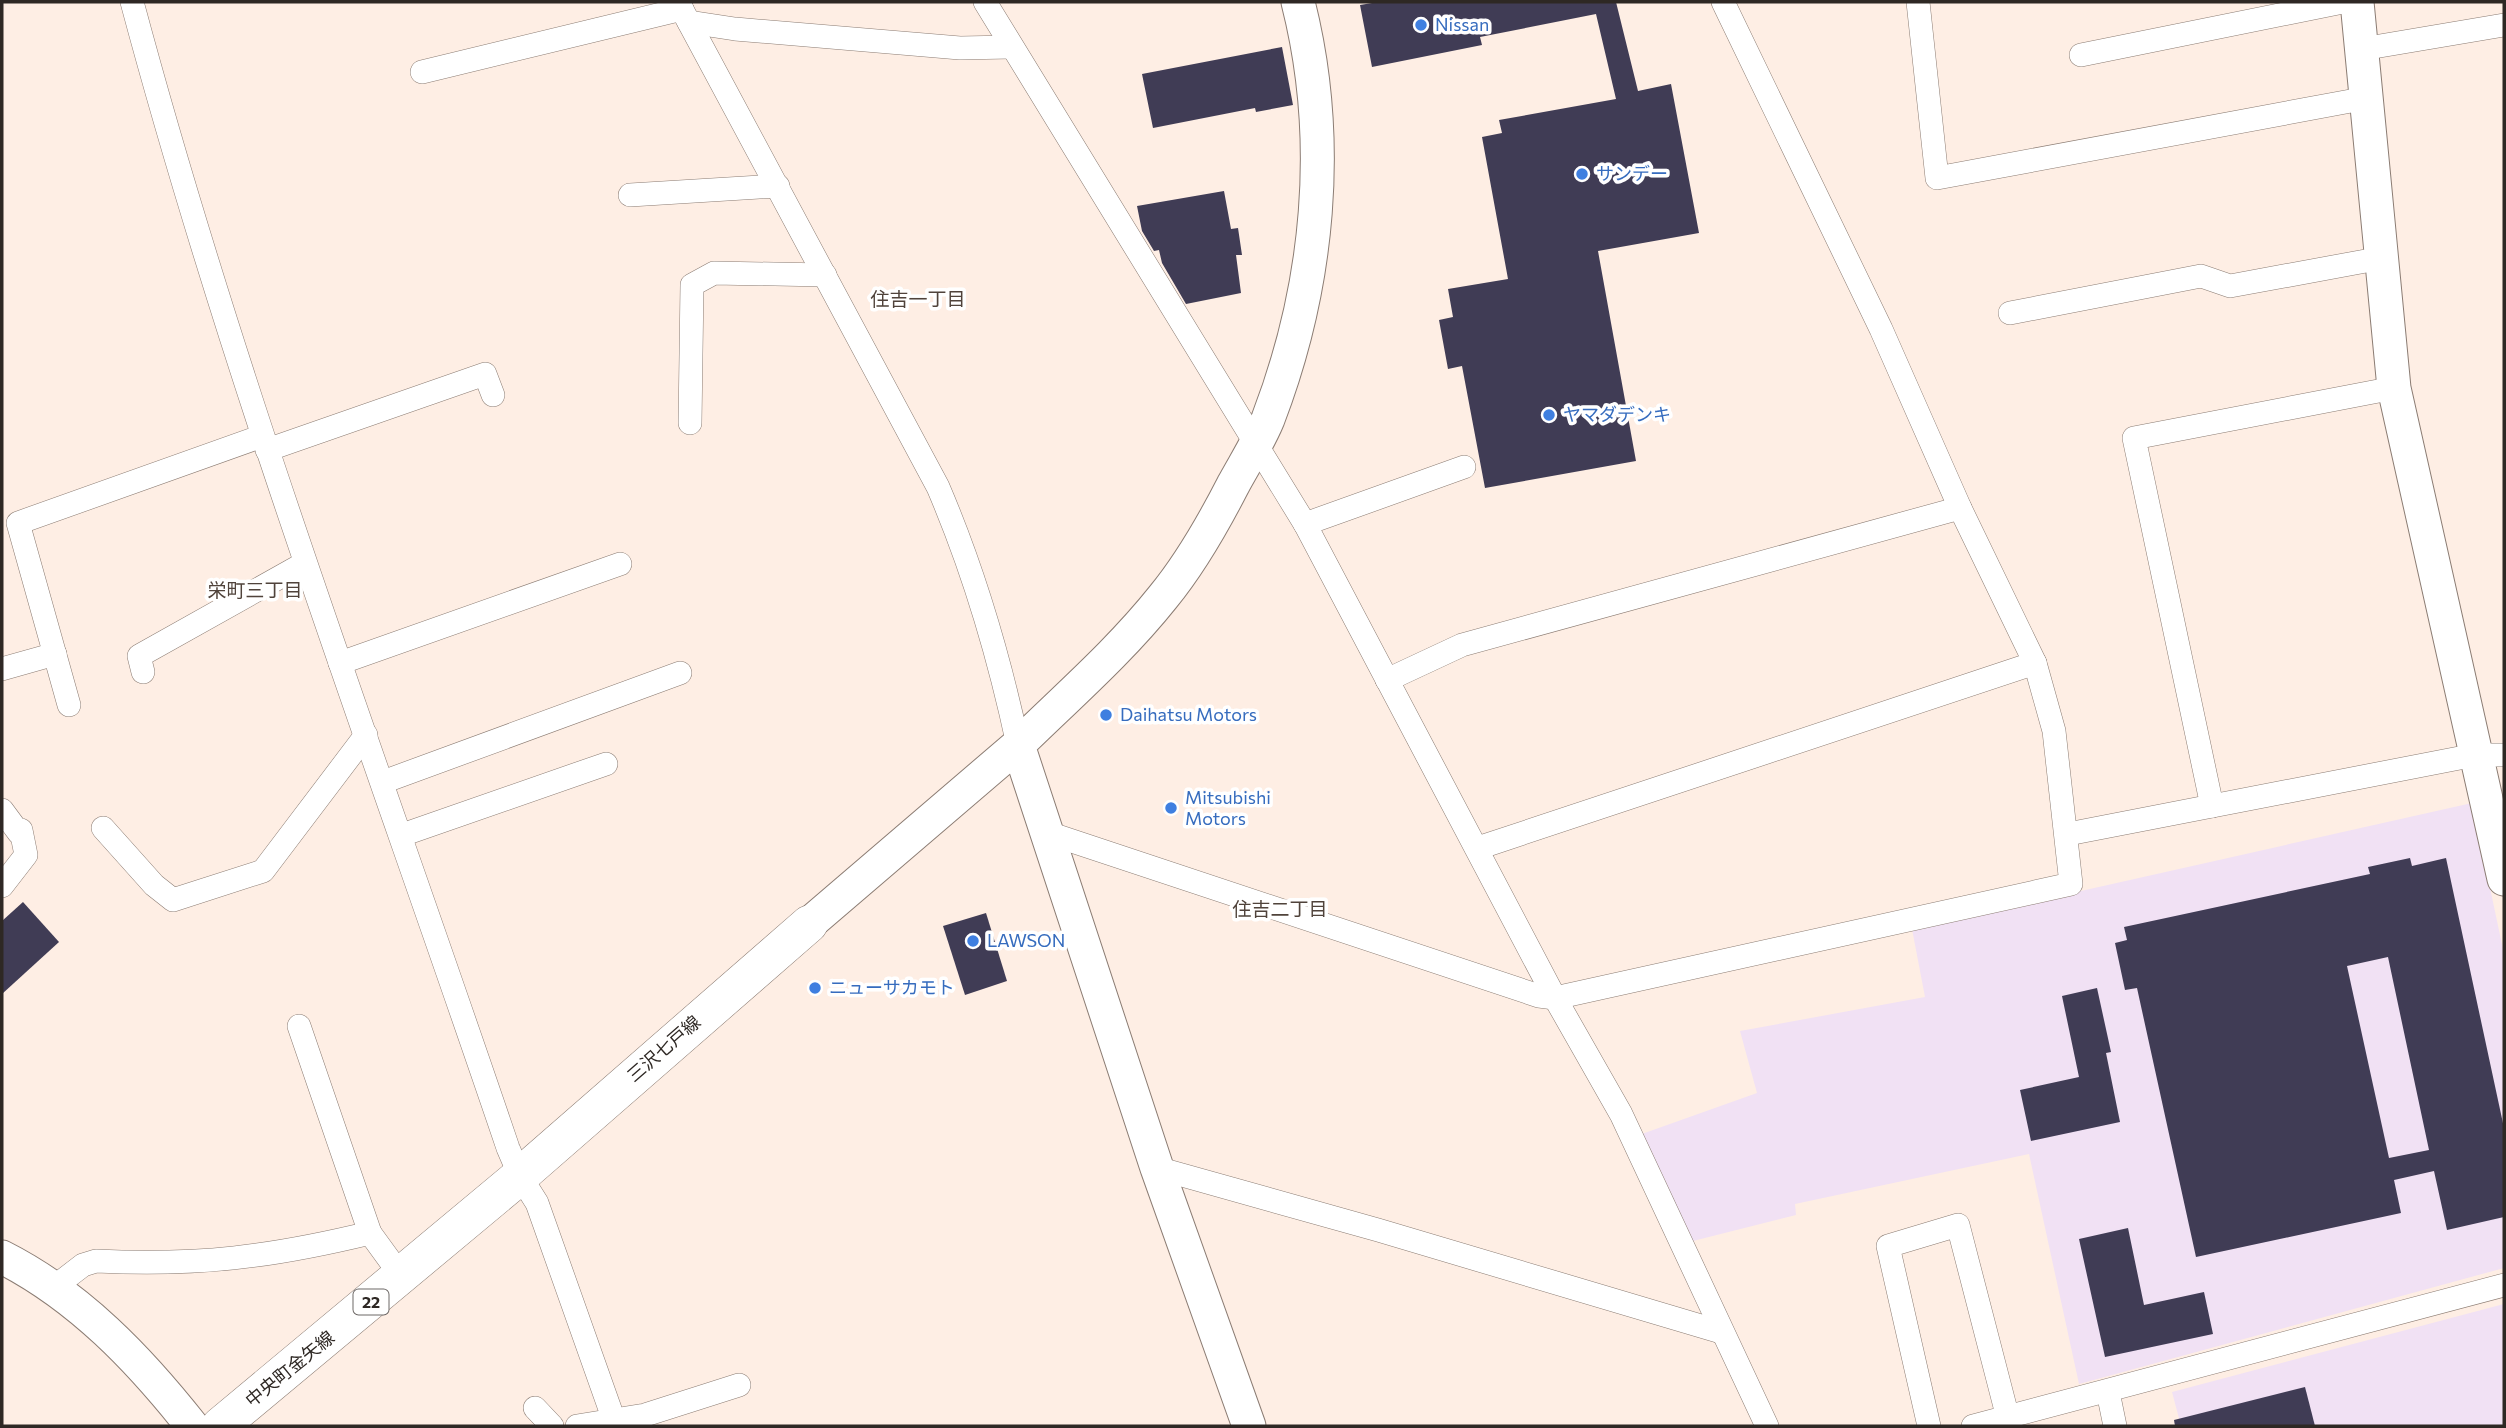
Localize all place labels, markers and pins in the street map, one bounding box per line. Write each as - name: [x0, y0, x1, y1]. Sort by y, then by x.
- place label: Nissan: [1435, 13, 1489, 35]
- marker: Nissan: [1413, 17, 1429, 33]
- place label: サンデー: [1596, 162, 1668, 184]
- marker: サンデー: [1574, 166, 1590, 182]
- place label: ヤマダデンキ: [1563, 403, 1671, 425]
- marker: ヤマダデンキ: [1541, 407, 1557, 423]
- place label: Daihatsu Motors: [1120, 703, 1257, 725]
- marker: Daihatsu Motors: [1098, 707, 1114, 723]
- place label: Mitsubishi Motors: [1185, 786, 1271, 829]
- marker: Mitsubishi Motors: [1163, 800, 1179, 816]
- place label: LAWSON: [987, 929, 1065, 951]
- marker: LAWSON: [965, 933, 981, 949]
- place label: ニューサカモト: [829, 976, 955, 998]
- marker: ニューサカモト: [807, 980, 823, 996]

